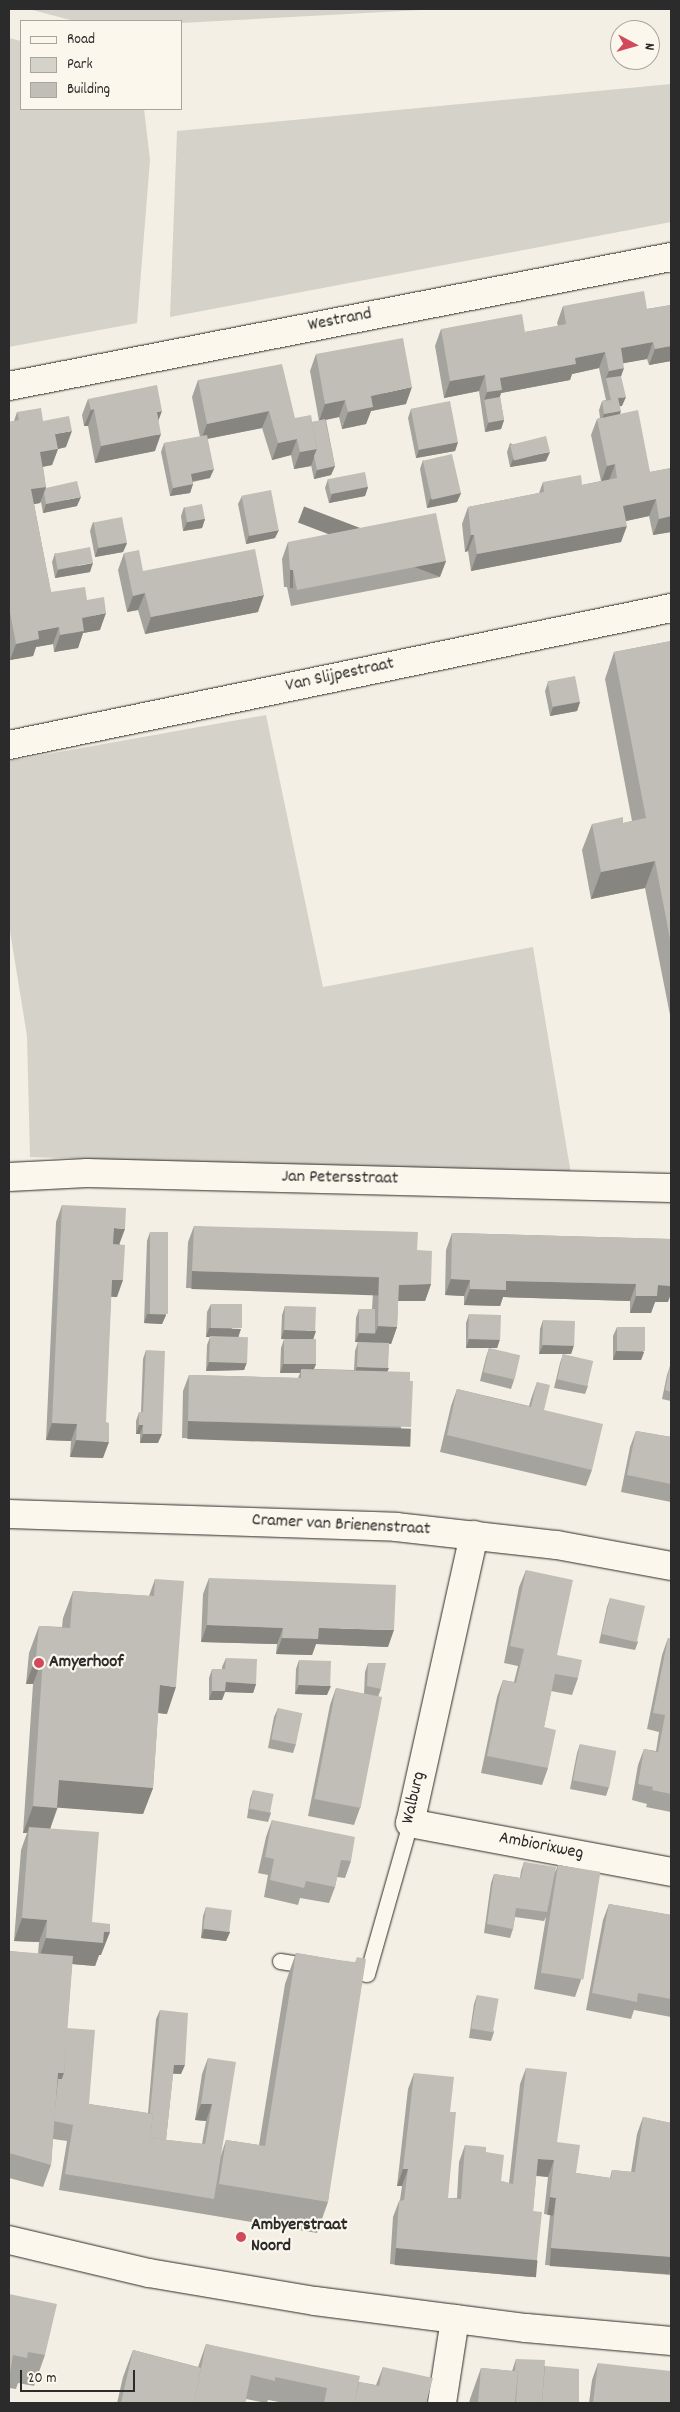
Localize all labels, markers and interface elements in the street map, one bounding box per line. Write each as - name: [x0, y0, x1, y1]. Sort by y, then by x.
- legend: [20, 20, 182, 110]
- north arrow: [610, 20, 660, 70]
- text: Road: [67, 29, 95, 51]
- text: N: [639, 42, 659, 51]
- text: Park: [67, 54, 93, 76]
- text: Building: [67, 79, 110, 101]
- street label: Westrand: [306, 304, 374, 338]
- street label: Van Slijpestraat: [284, 654, 396, 698]
- street label: Jan Petersstraat: [281, 1167, 399, 1191]
- street label: Cramer van Brienenstraat: [251, 1511, 431, 1541]
- place label: Amyerhoof: [49, 1652, 124, 1674]
- marker: Amyerhoof: [33, 1657, 45, 1669]
- street label: Walburg: [398, 1770, 432, 1826]
- street label: Ambiorixweg: [497, 1828, 585, 1866]
- place label: Ambyerstraat Noord: [251, 2216, 347, 2258]
- marker: Ambyerstraat Noord: [235, 2231, 247, 2243]
- scale bar: [22, 2360, 138, 2392]
- text: 20 m: [28, 2368, 56, 2390]

